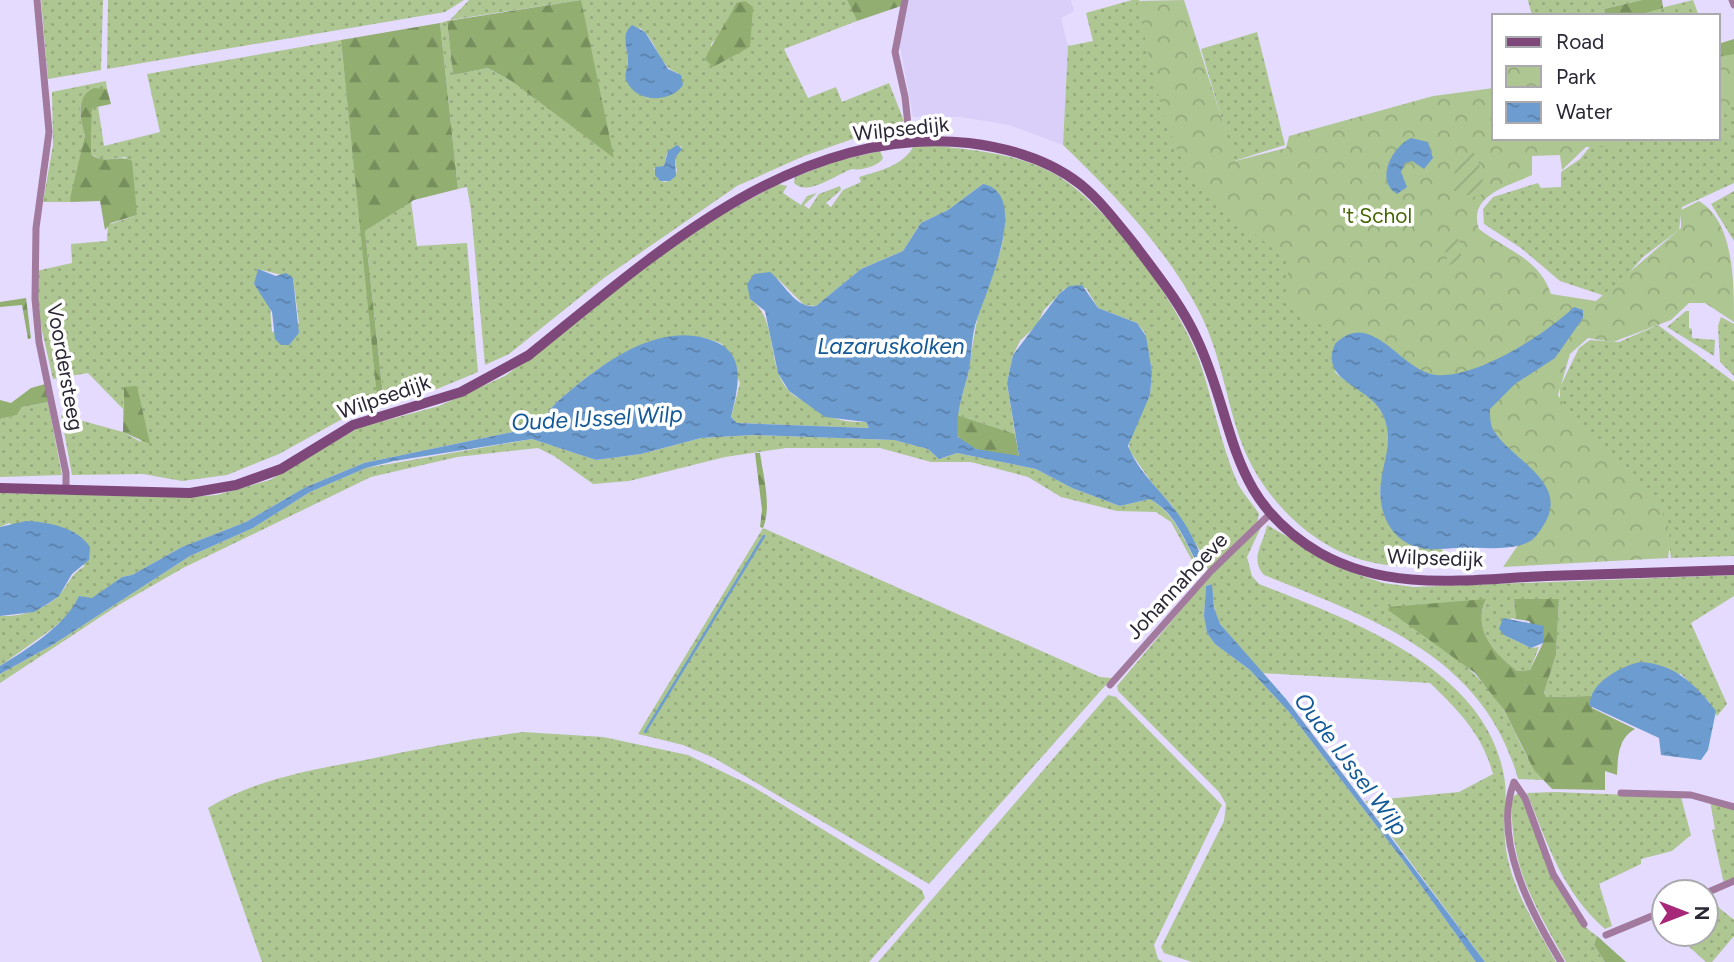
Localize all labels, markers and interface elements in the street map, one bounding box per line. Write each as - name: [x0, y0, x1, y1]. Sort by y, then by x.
- legend: [1492, 14, 1720, 140]
- text: Road: [1556, 29, 1604, 54]
- text: Park: [1556, 64, 1597, 89]
- text: Water: [1556, 99, 1612, 124]
- street label: Wilpsedijk: [852, 111, 951, 146]
- park label: 't Schol: [1342, 203, 1412, 228]
- street label: Voordersteeg: [42, 301, 89, 433]
- water label: Lazaruskolken: [817, 332, 965, 360]
- street label: Wilpsedijk: [334, 369, 434, 424]
- water label: Oude IJssel Wilp: [511, 400, 683, 436]
- street label: Johannahoeve: [1121, 527, 1232, 644]
- street label: Wilpsedijk: [1386, 543, 1484, 572]
- water label: Oude IJssel Wilp: [1288, 687, 1414, 841]
- north arrow: [1650, 878, 1720, 948]
- text: N: [1690, 906, 1713, 920]

